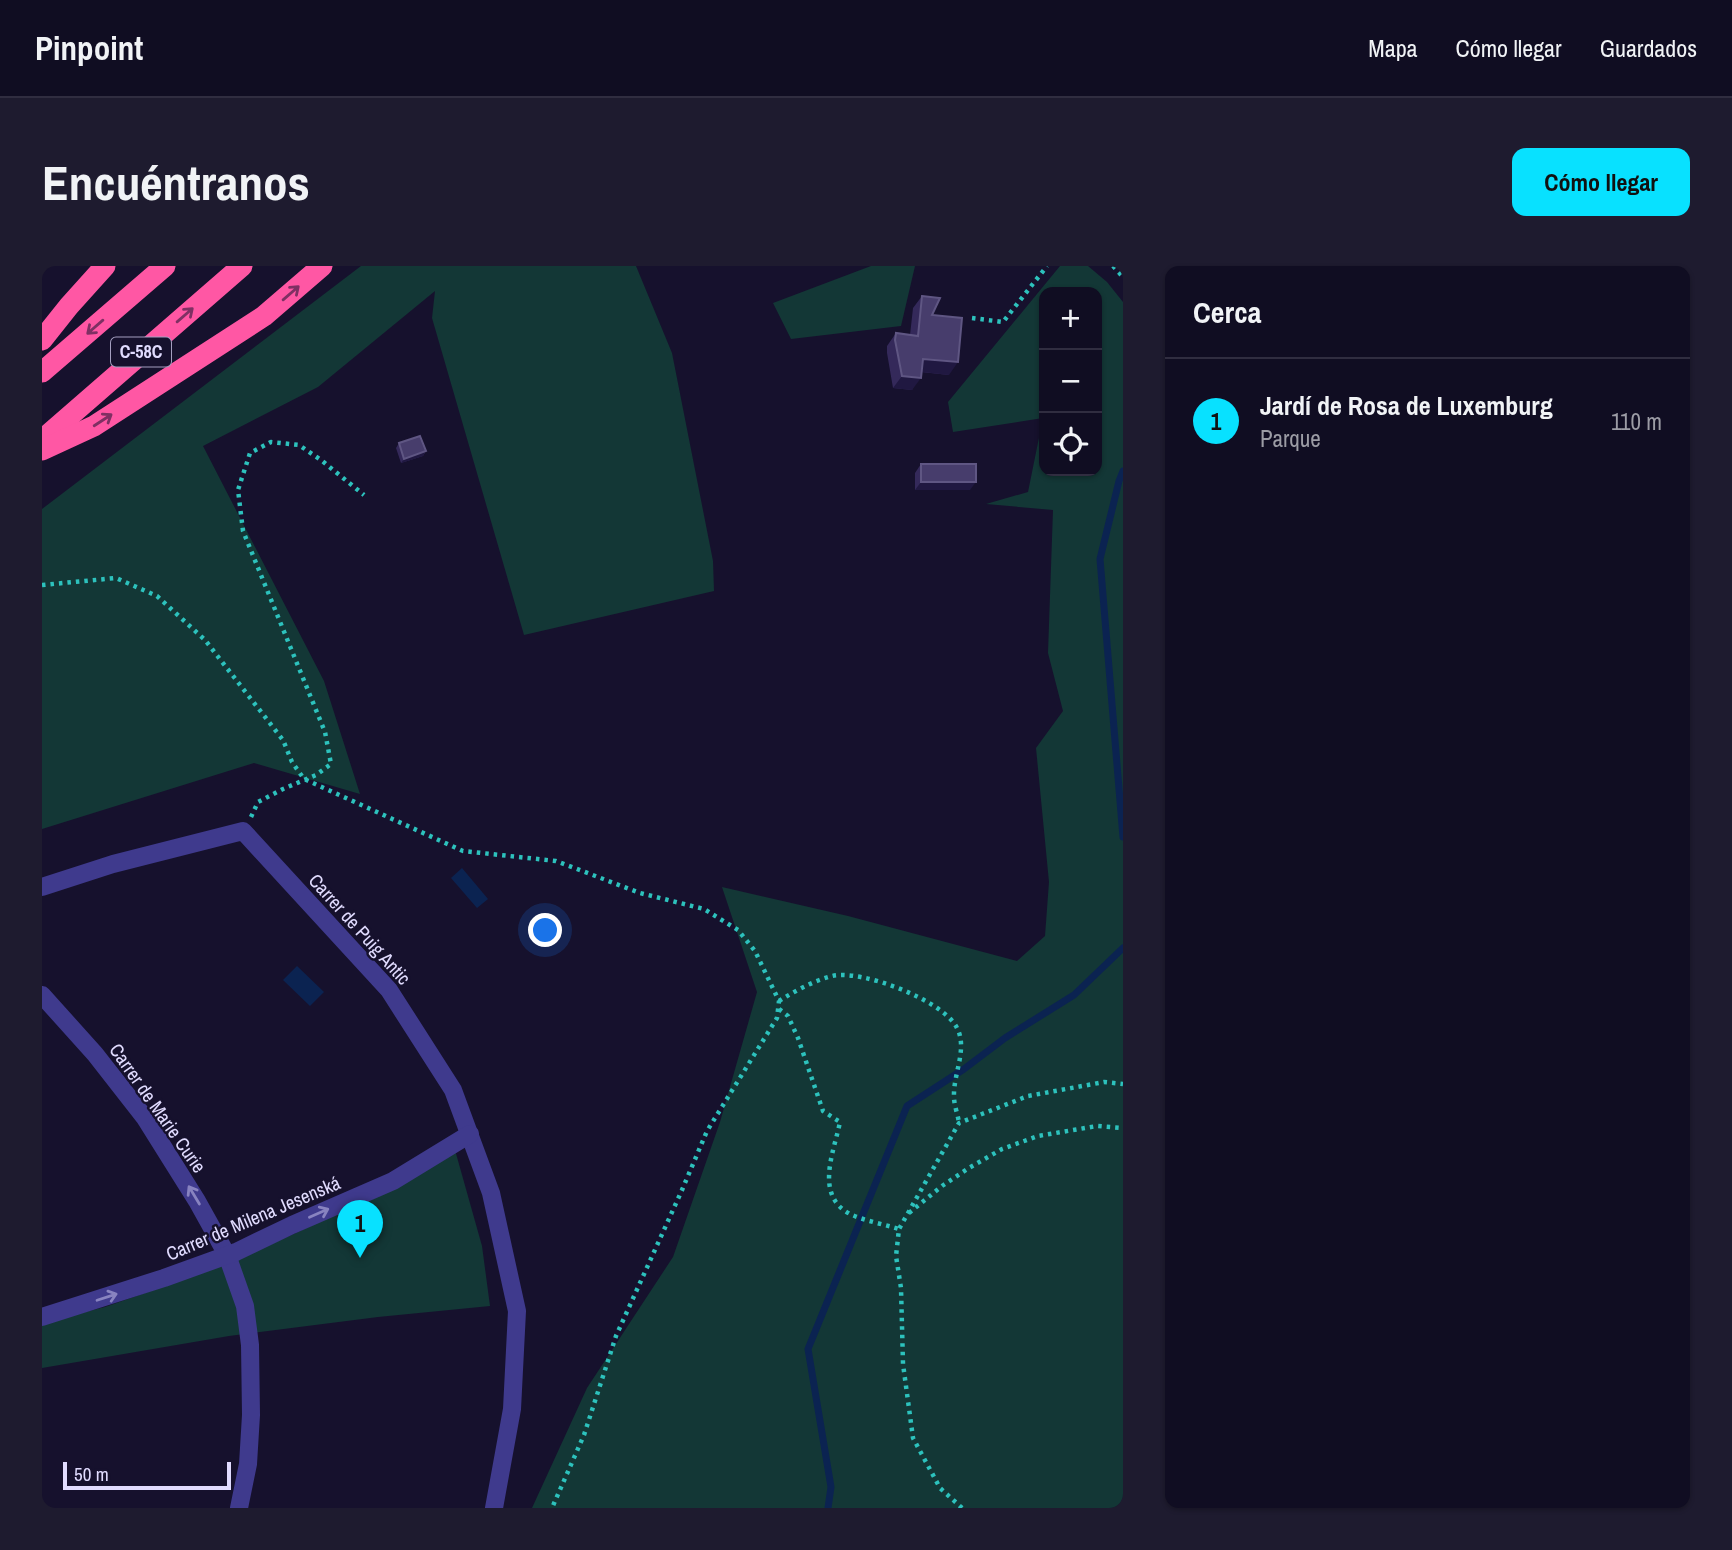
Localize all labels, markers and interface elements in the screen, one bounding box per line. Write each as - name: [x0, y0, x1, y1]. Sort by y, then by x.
- text: Pinpoint: [35, 26, 143, 70]
- text: Mapa: [1368, 32, 1418, 64]
- text: Cómo llegar: [1456, 32, 1562, 64]
- text: Guardados: [1600, 32, 1697, 64]
- button: Cómo llegar: [1512, 148, 1690, 216]
- text: Encuéntranos: [42, 149, 310, 215]
- one-way arrow: [282, 285, 300, 301]
- map controls: [1039, 287, 1102, 476]
- button: +: [1039, 287, 1102, 350]
- text: Cerca: [1193, 292, 1261, 332]
- one-way arrow: [176, 307, 194, 323]
- one-way arrow: [86, 319, 104, 335]
- road number: C-58C: [111, 338, 171, 366]
- button: −: [1039, 350, 1102, 413]
- text: Jardí de Rosa de Luxemburg: [1260, 388, 1553, 423]
- text: 1: [1211, 406, 1221, 437]
- text: 110 m: [1611, 406, 1662, 437]
- one-way arrow: [93, 413, 112, 428]
- button: locate: [1039, 413, 1102, 476]
- text: Parque: [1260, 423, 1321, 454]
- street label: Carrer de Puig Antic: [303, 868, 417, 990]
- your location: [528, 913, 562, 947]
- street label: Carrer de Marie Curie: [104, 1038, 212, 1178]
- street label: Carrer de Milena Jesenská: [162, 1169, 344, 1267]
- one-way arrow: [186, 1186, 200, 1206]
- pin: 1: [337, 1200, 383, 1258]
- one-way arrow: [307, 1206, 329, 1219]
- one-way arrow: [96, 1289, 118, 1302]
- scale bar: [63, 1459, 231, 1491]
- text: 50 m: [74, 1461, 109, 1487]

